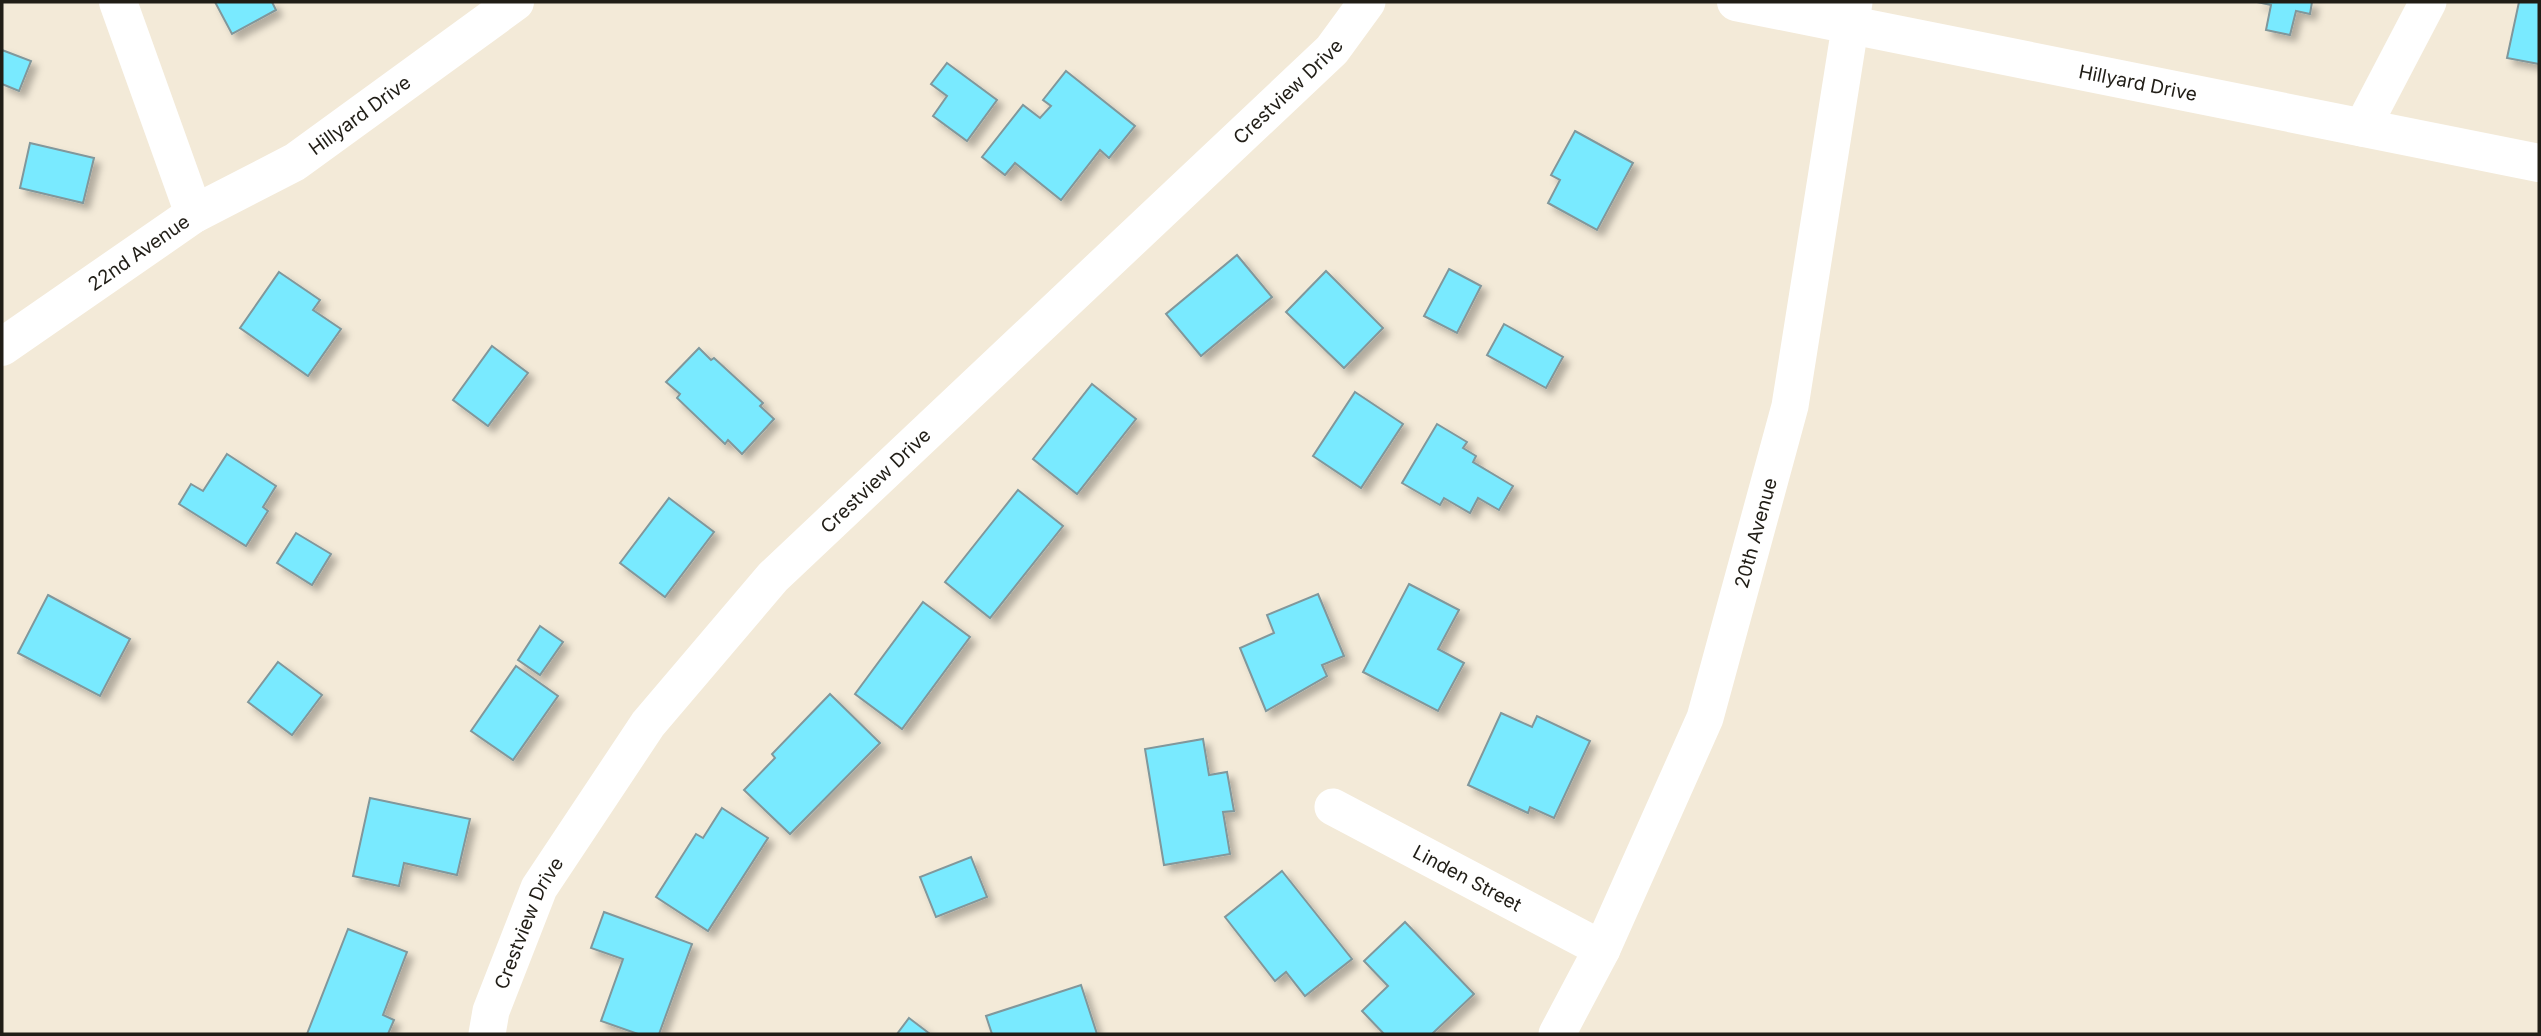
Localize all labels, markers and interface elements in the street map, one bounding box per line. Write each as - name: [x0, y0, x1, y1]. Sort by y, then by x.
- street label: Crestview Drive: [1228, 35, 1348, 149]
- street label: Hillyard Drive: [2077, 59, 2199, 106]
- street label: Hillyard Drive: [304, 70, 415, 160]
- street label: 22nd Avenue: [83, 209, 194, 296]
- street label: Crestview Drive: [816, 423, 935, 538]
- street label: 20th Avenue: [1729, 475, 1781, 591]
- street label: Linden Street: [1409, 840, 1526, 916]
- street label: Crestview Drive: [489, 853, 568, 992]

